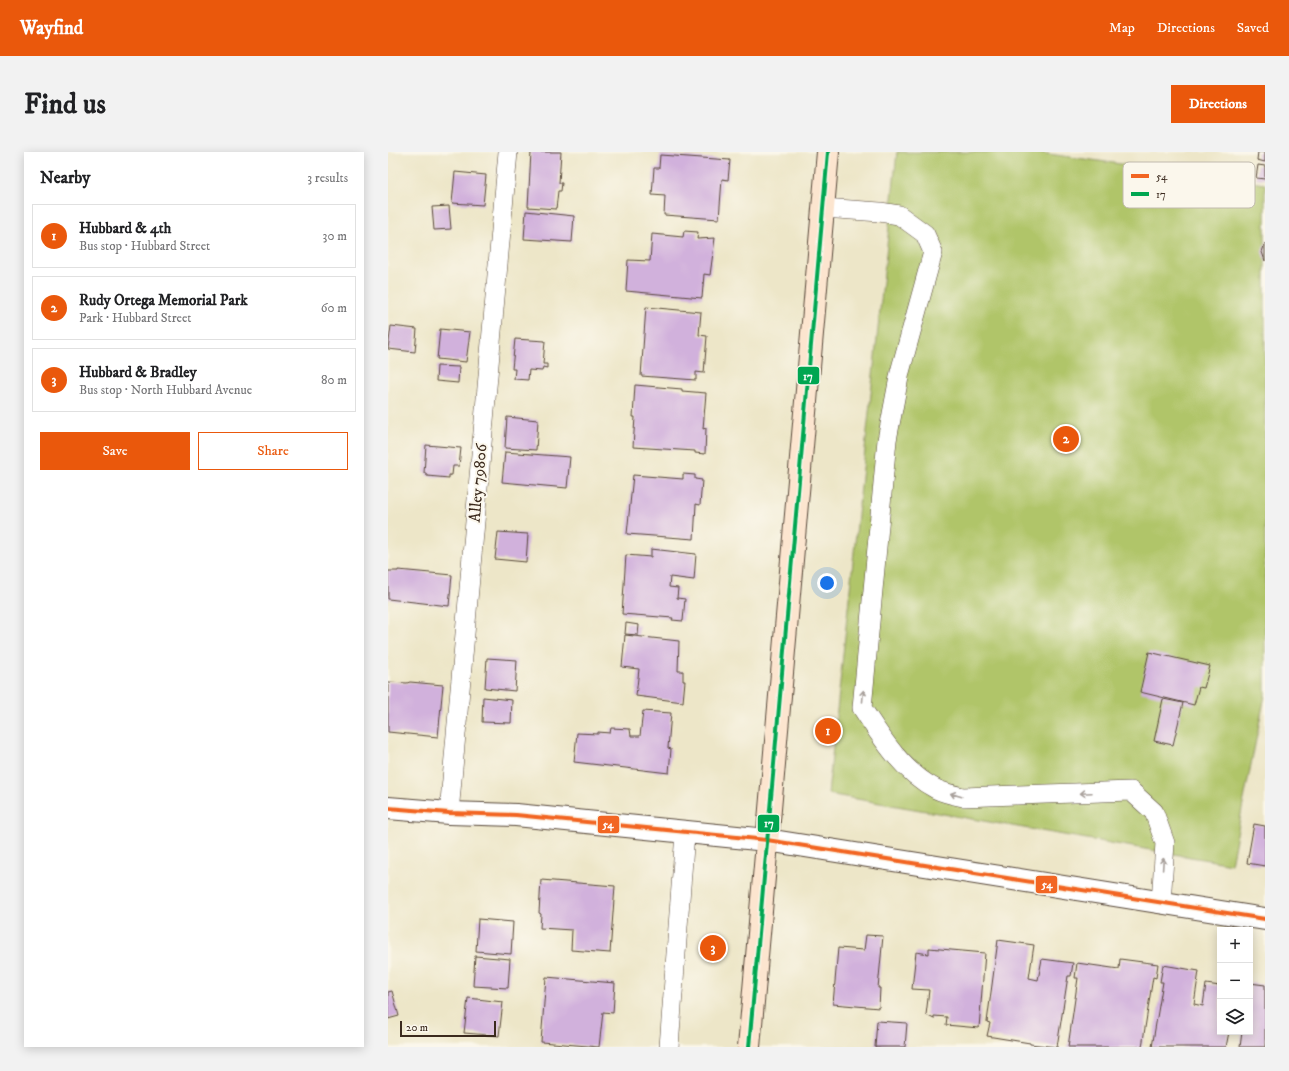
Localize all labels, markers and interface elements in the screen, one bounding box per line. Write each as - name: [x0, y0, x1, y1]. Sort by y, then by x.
- text: Wayfind: [20, 17, 83, 40]
- text: Map: [1109, 19, 1135, 37]
- text: Directions: [1157, 19, 1215, 37]
- text: Saved: [1237, 19, 1269, 37]
- button: Directions: [1171, 85, 1265, 123]
- text: Find us: [24, 87, 106, 122]
- legend: [1123, 162, 1255, 208]
- text: Nearby: [40, 167, 90, 189]
- text: 3 results: [307, 170, 348, 186]
- text: 54: [1156, 170, 1168, 184]
- text: 17: [1156, 188, 1166, 202]
- text: Hubbard & 4th: [79, 219, 171, 238]
- text: 1: [52, 228, 56, 244]
- text: 30 m: [323, 228, 347, 244]
- text: Bus stop · Hubbard Street: [79, 238, 210, 254]
- text: Rudy Ortega Memorial Park: [79, 291, 248, 310]
- text: 2: [51, 300, 57, 316]
- text: 60 m: [321, 300, 347, 316]
- text: Park · Hubbard Street: [79, 310, 192, 326]
- text: Hubbard & Bradley: [79, 363, 197, 382]
- line badge: 17: [797, 366, 820, 385]
- text: 17: [803, 370, 813, 384]
- text: 3: [52, 372, 56, 388]
- text: 80 m: [321, 372, 347, 388]
- text: Bus stop · North Hubbard Avenue: [79, 382, 252, 398]
- pin: 2: [1053, 424, 1079, 454]
- button: Save: [40, 432, 190, 470]
- button: Share: [198, 432, 348, 470]
- street label: Alley 79806: [465, 442, 491, 523]
- your location: [817, 573, 837, 593]
- one-way arrow: [860, 690, 867, 703]
- pin: 1: [815, 716, 841, 746]
- one-way arrow: [1080, 790, 1093, 797]
- one-way arrow: [950, 791, 963, 799]
- line badge: 17: [757, 814, 780, 833]
- line badge: 54: [597, 815, 620, 834]
- text: 17: [764, 817, 774, 831]
- text: 54: [601, 818, 614, 832]
- one-way arrow: [1160, 858, 1167, 871]
- line badge: 54: [1035, 875, 1058, 894]
- text: 54: [1040, 878, 1053, 892]
- map controls: [1217, 927, 1253, 1035]
- button: +: [1217, 927, 1253, 963]
- pin: 3: [700, 933, 726, 963]
- button: −: [1217, 963, 1253, 999]
- button: layers: [1217, 999, 1253, 1035]
- scale bar: [400, 1019, 496, 1038]
- text: 20 m: [406, 1021, 428, 1035]

